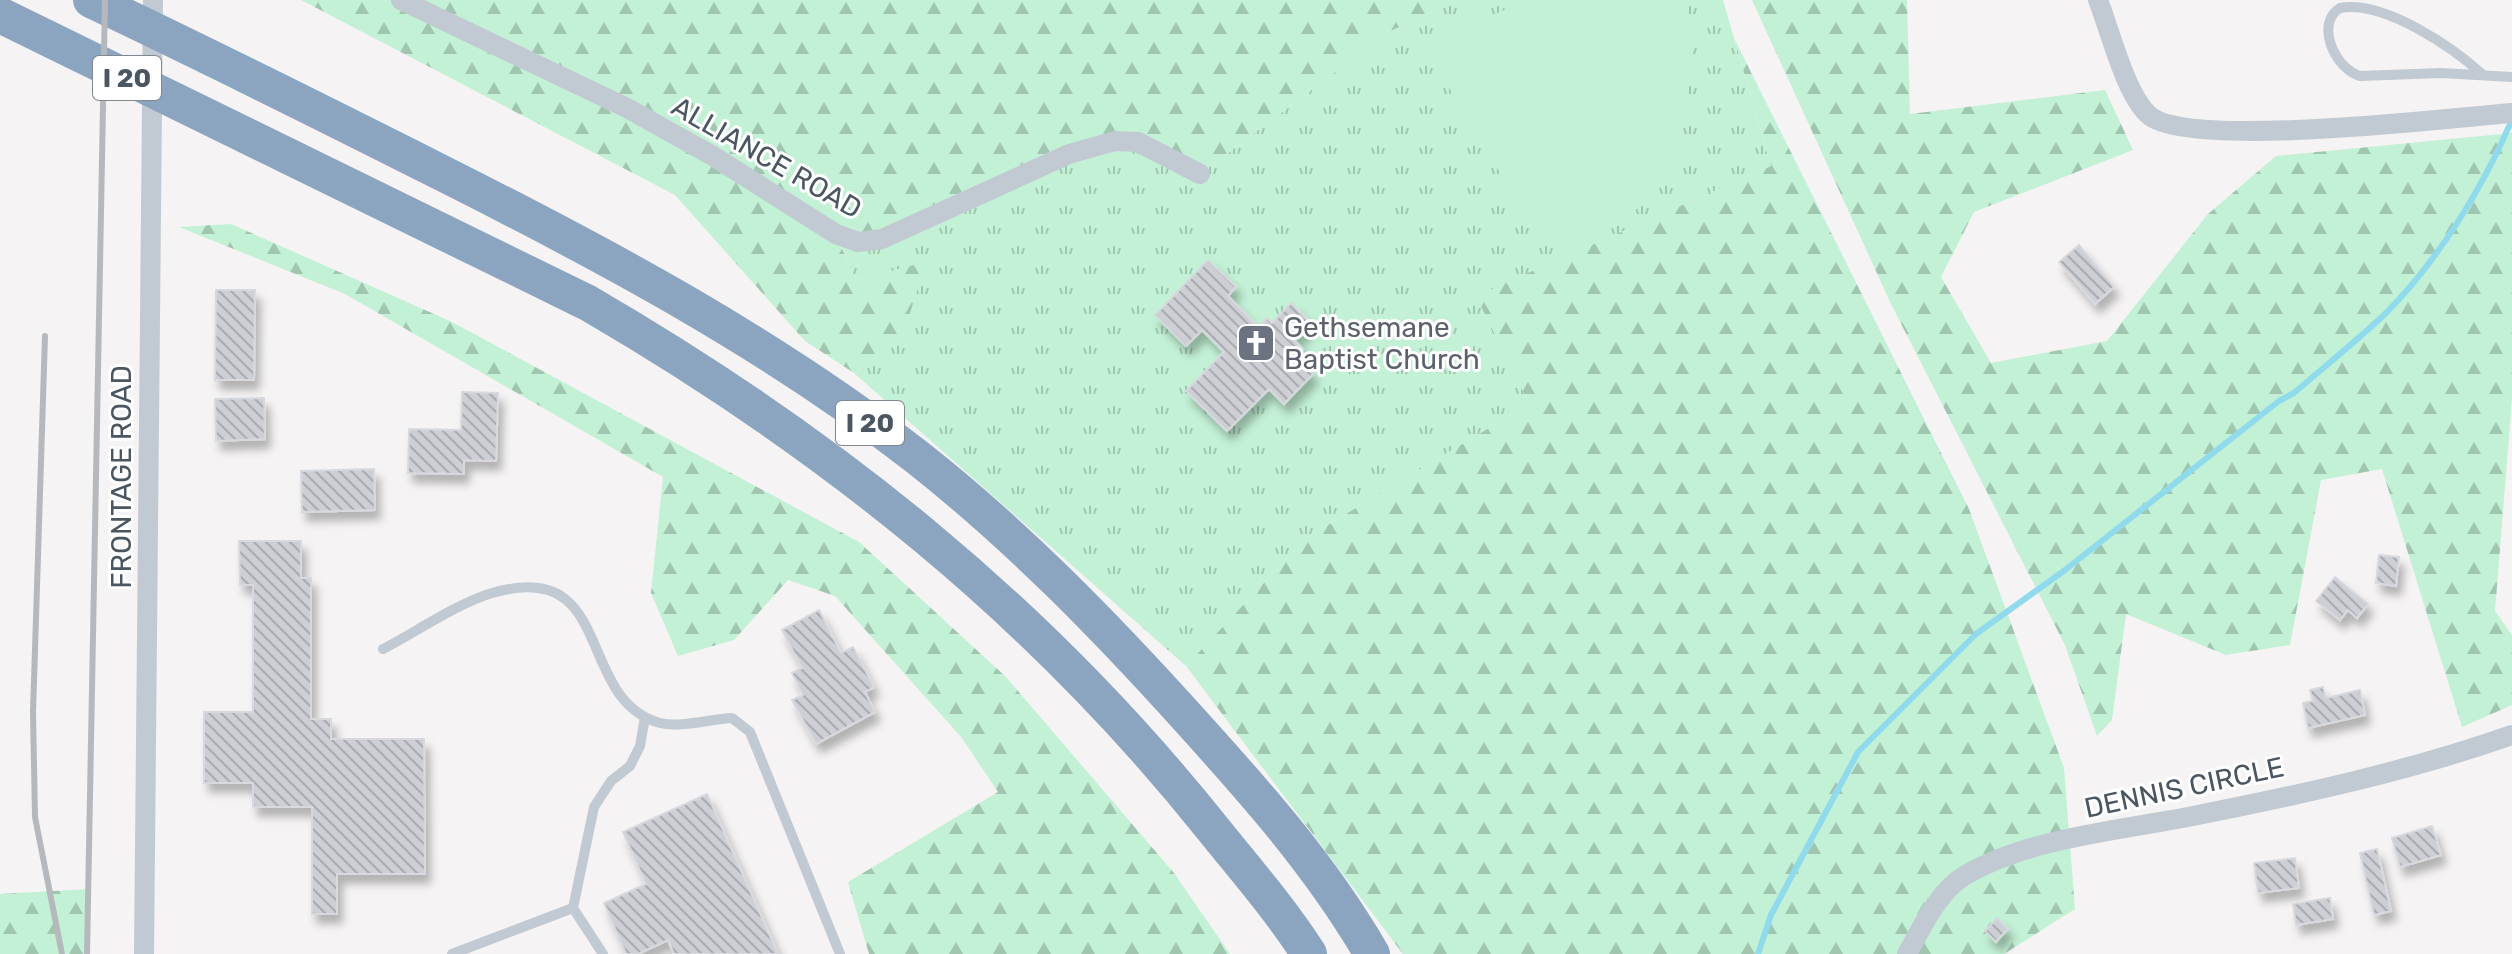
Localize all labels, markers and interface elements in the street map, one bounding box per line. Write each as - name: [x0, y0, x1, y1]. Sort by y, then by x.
- road number: I 20: [93, 56, 161, 100]
- street label: ALLIANCE ROAD: [666, 90, 867, 225]
- place label: Gethsemane Baptist Church: [1284, 311, 1480, 376]
- church icon: Gethsemane Baptist Church: [1235, 322, 1277, 364]
- street label: FRONTAGE ROAD: [105, 365, 138, 589]
- road number: I 20: [836, 401, 904, 445]
- street label: DENNIS CIRCLE: [2081, 750, 2287, 825]

